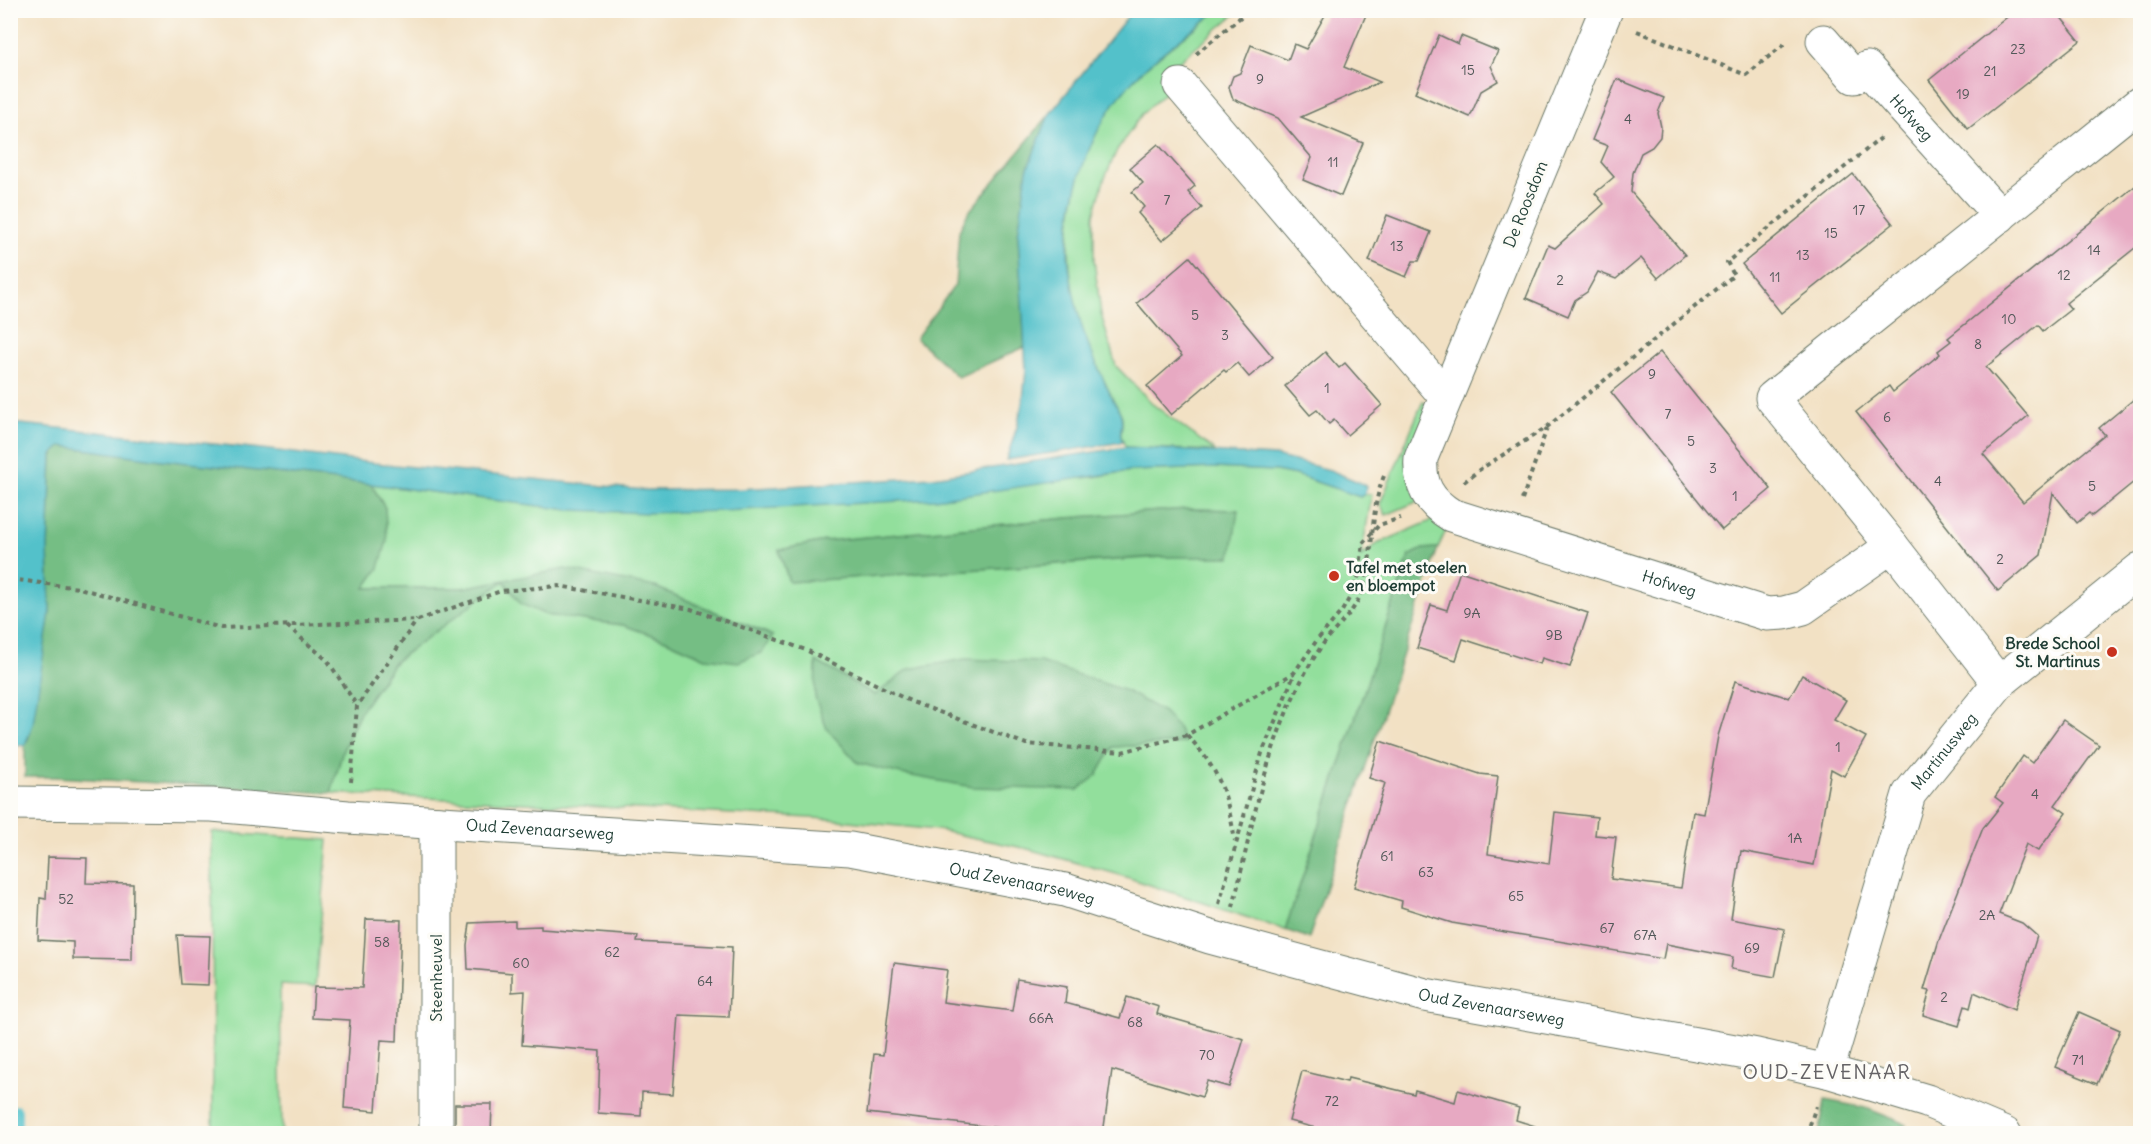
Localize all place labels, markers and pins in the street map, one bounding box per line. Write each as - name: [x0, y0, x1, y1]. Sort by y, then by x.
- place label: Tafel met stoelen en bloempot: [1346, 557, 1467, 596]
- marker: Tafel met stoelen en bloempot: [1327, 569, 1341, 583]
- place label: Brede School St. Martinus: [2005, 633, 2100, 671]
- marker: Brede School St. Martinus: [2105, 645, 2119, 659]

